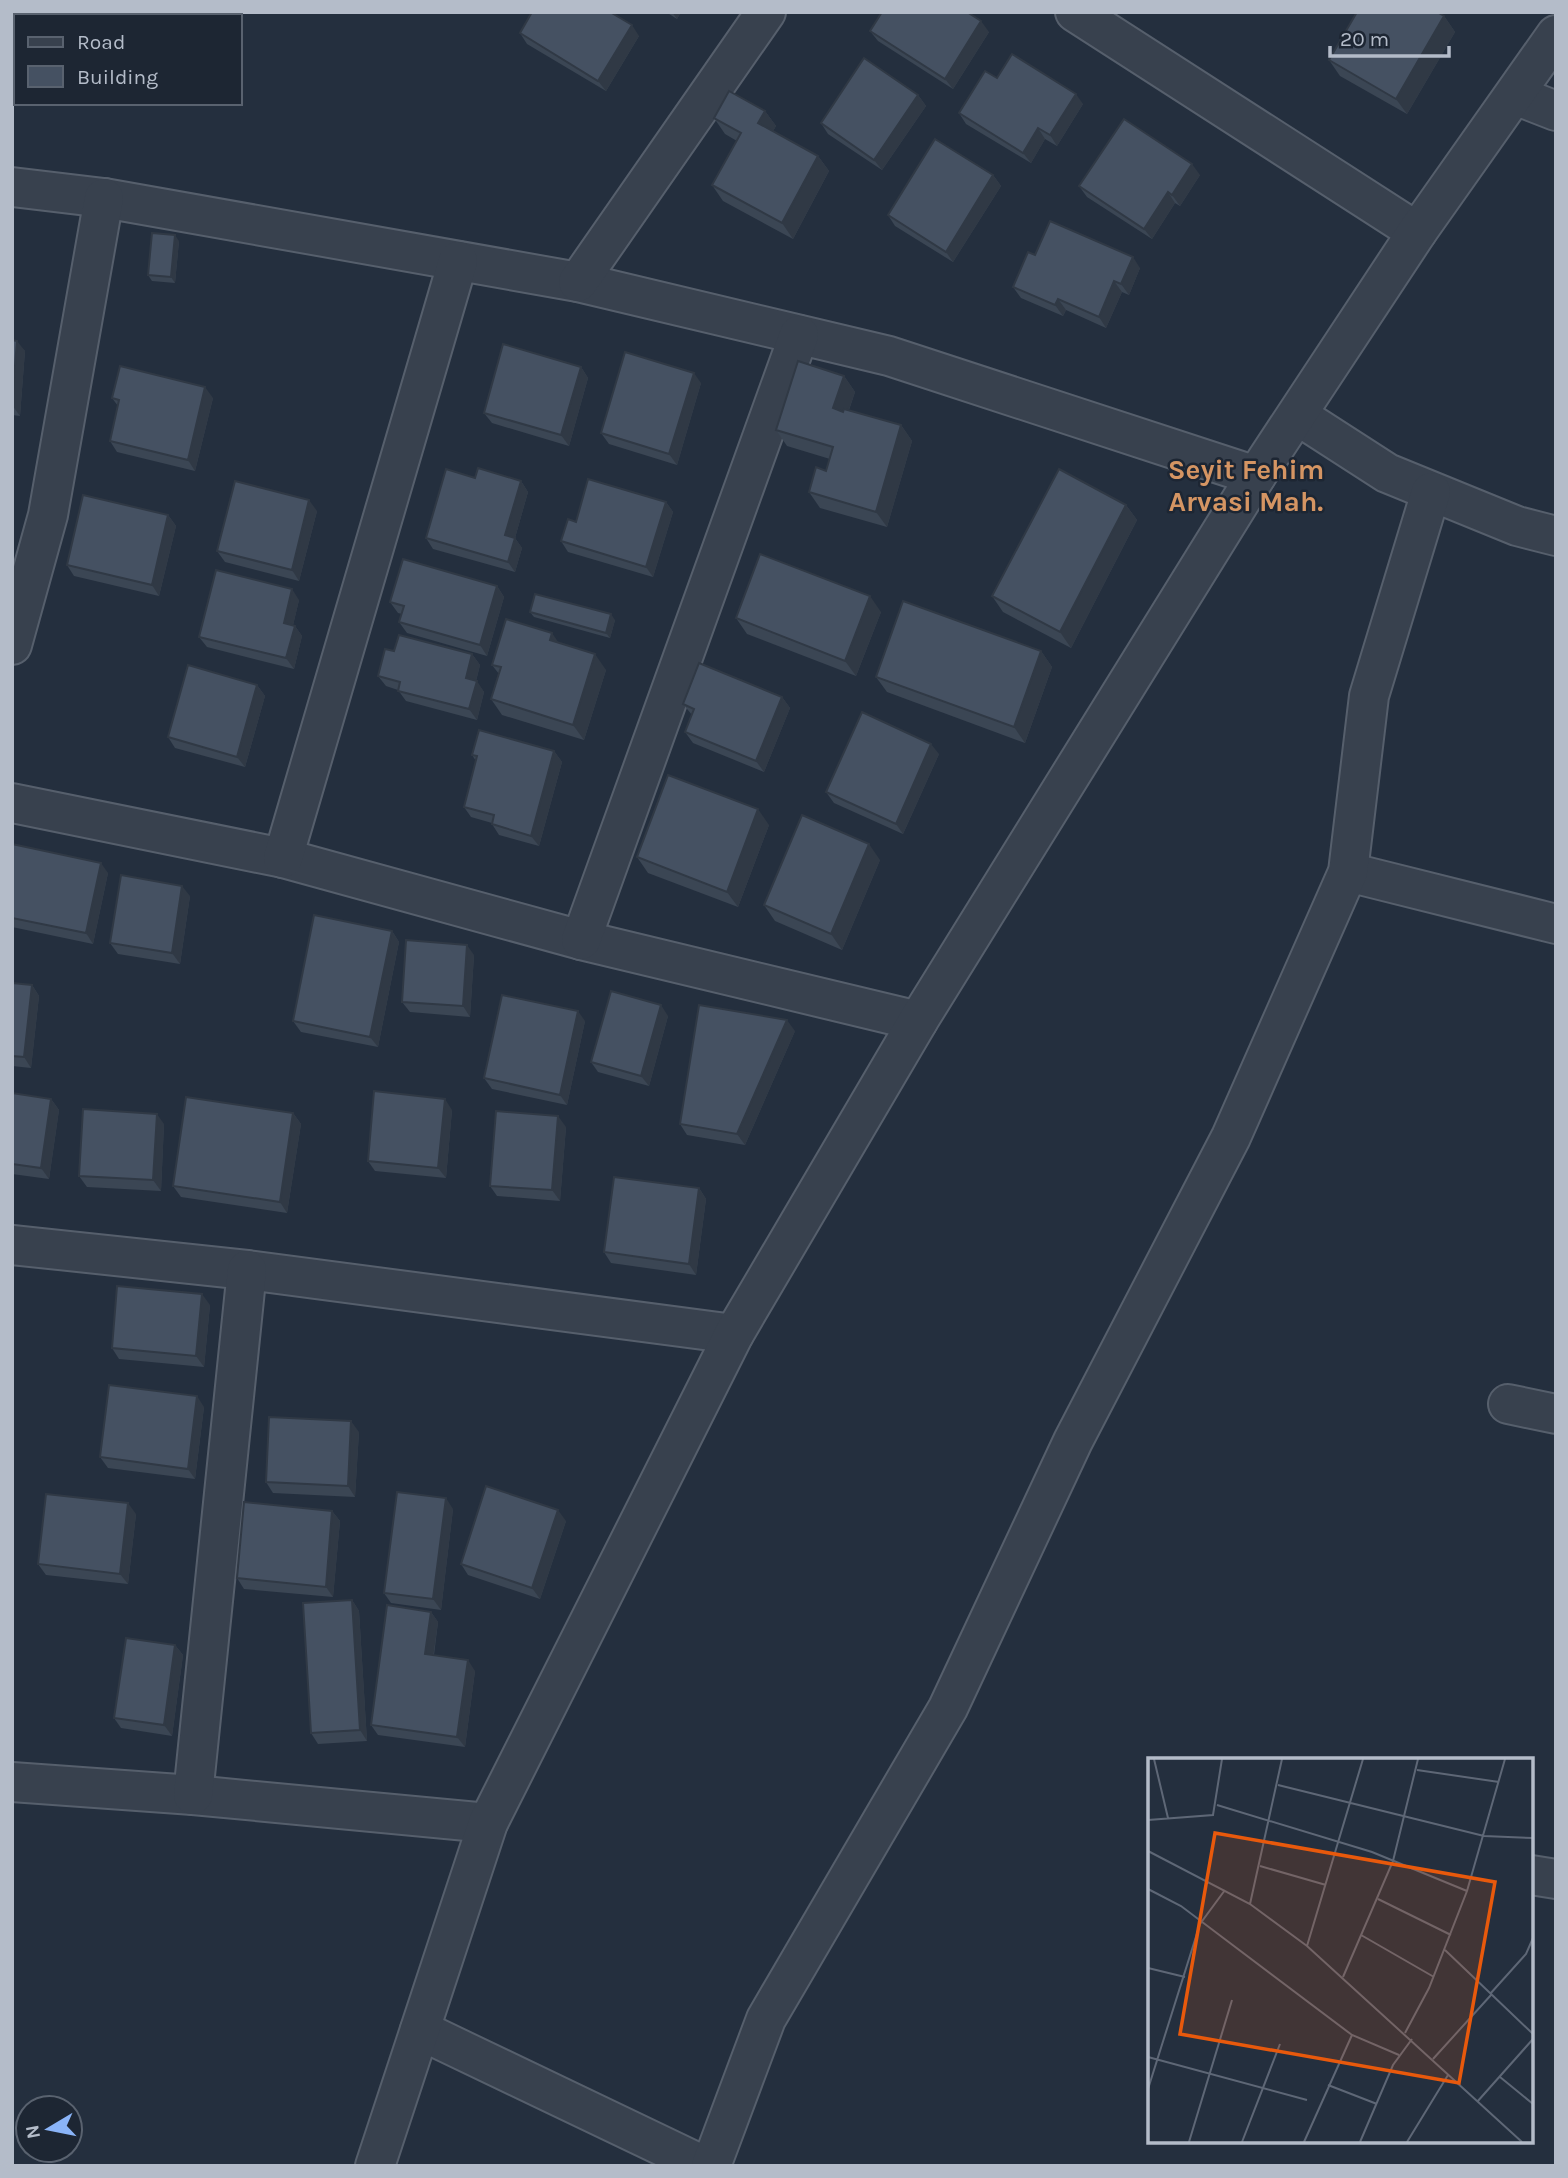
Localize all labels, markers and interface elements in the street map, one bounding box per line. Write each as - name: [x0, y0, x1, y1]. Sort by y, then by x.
- legend: [14, 14, 242, 105]
- scale bar: [1330, 14, 1449, 58]
- text: 20 m: [1340, 27, 1389, 51]
- text: Road: [77, 30, 125, 54]
- text: Building: [77, 65, 158, 89]
- district label: Seyit Fehim Arvasi Mah.: [1168, 453, 1324, 518]
- inset map: [1148, 1758, 1533, 2143]
- north arrow: [14, 2094, 84, 2164]
- text: N: [21, 2123, 45, 2140]

